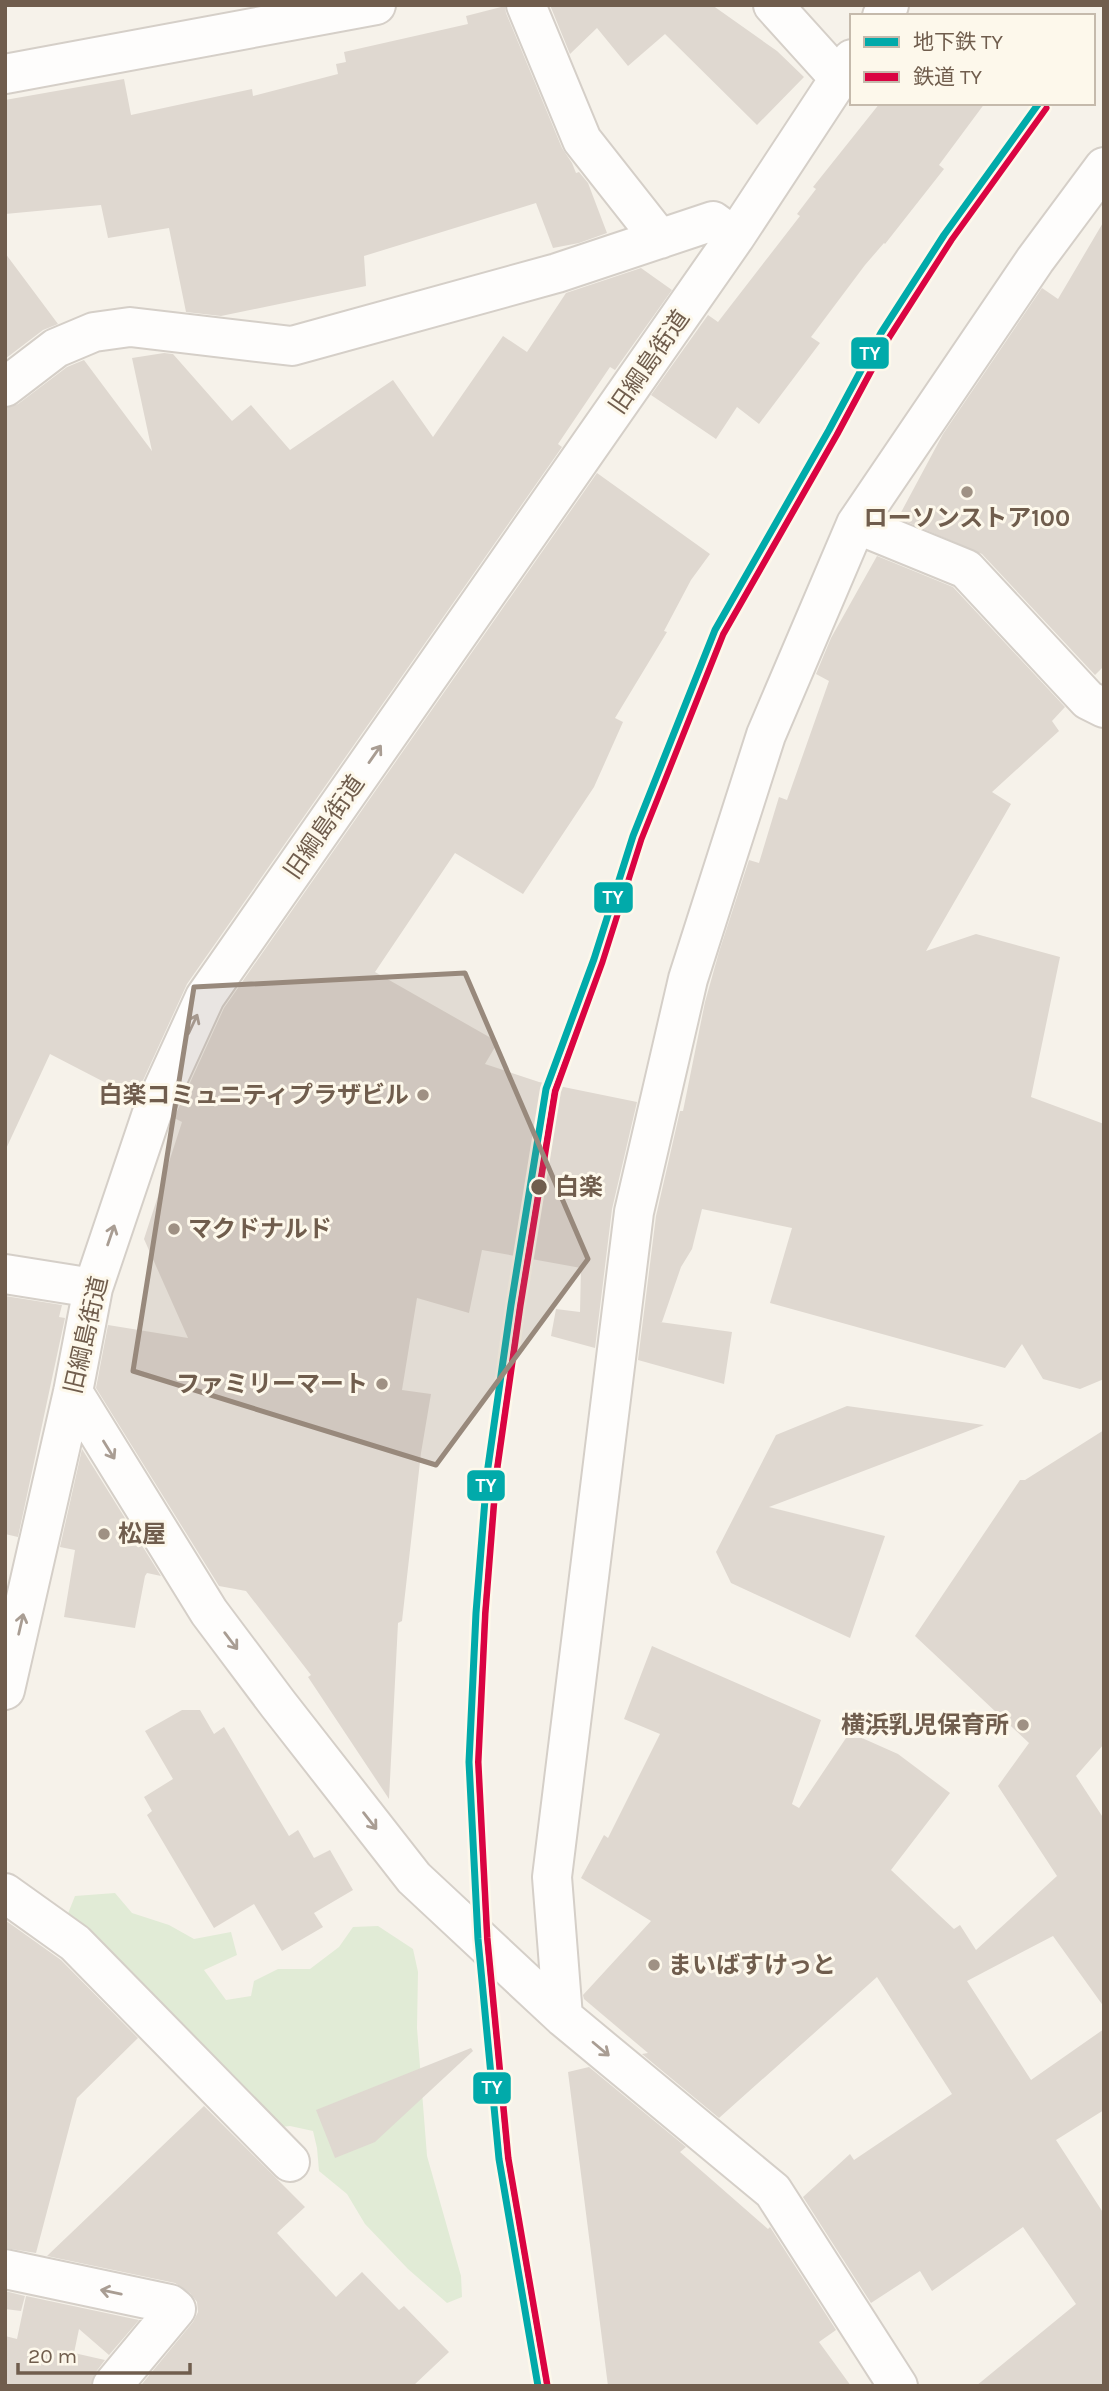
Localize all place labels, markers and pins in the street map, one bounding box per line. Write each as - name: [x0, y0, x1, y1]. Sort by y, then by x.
- marker: ローソンストア100: [959, 484, 975, 500]
- place label: ローソンストア100: [864, 504, 1070, 532]
- place label: 白楽コミュニティプラザビル: [98, 1081, 409, 1109]
- marker: 白楽コミュニティプラザビル: [415, 1087, 431, 1103]
- place label: 白楽: [555, 1173, 603, 1201]
- marker: 白楽: [529, 1177, 549, 1197]
- place label: マクドナルド: [188, 1215, 332, 1243]
- marker: マクドナルド: [166, 1221, 182, 1237]
- place label: ファミリーマート: [176, 1370, 368, 1398]
- marker: ファミリーマート: [374, 1376, 390, 1392]
- place label: 松屋: [118, 1520, 166, 1548]
- marker: 松屋: [96, 1526, 112, 1542]
- place label: 横浜乳児保育所: [841, 1711, 1009, 1739]
- marker: 横浜乳児保育所: [1015, 1717, 1031, 1733]
- place label: まいばすけっと: [668, 1951, 836, 1979]
- marker: まいばすけっと: [646, 1957, 662, 1973]

